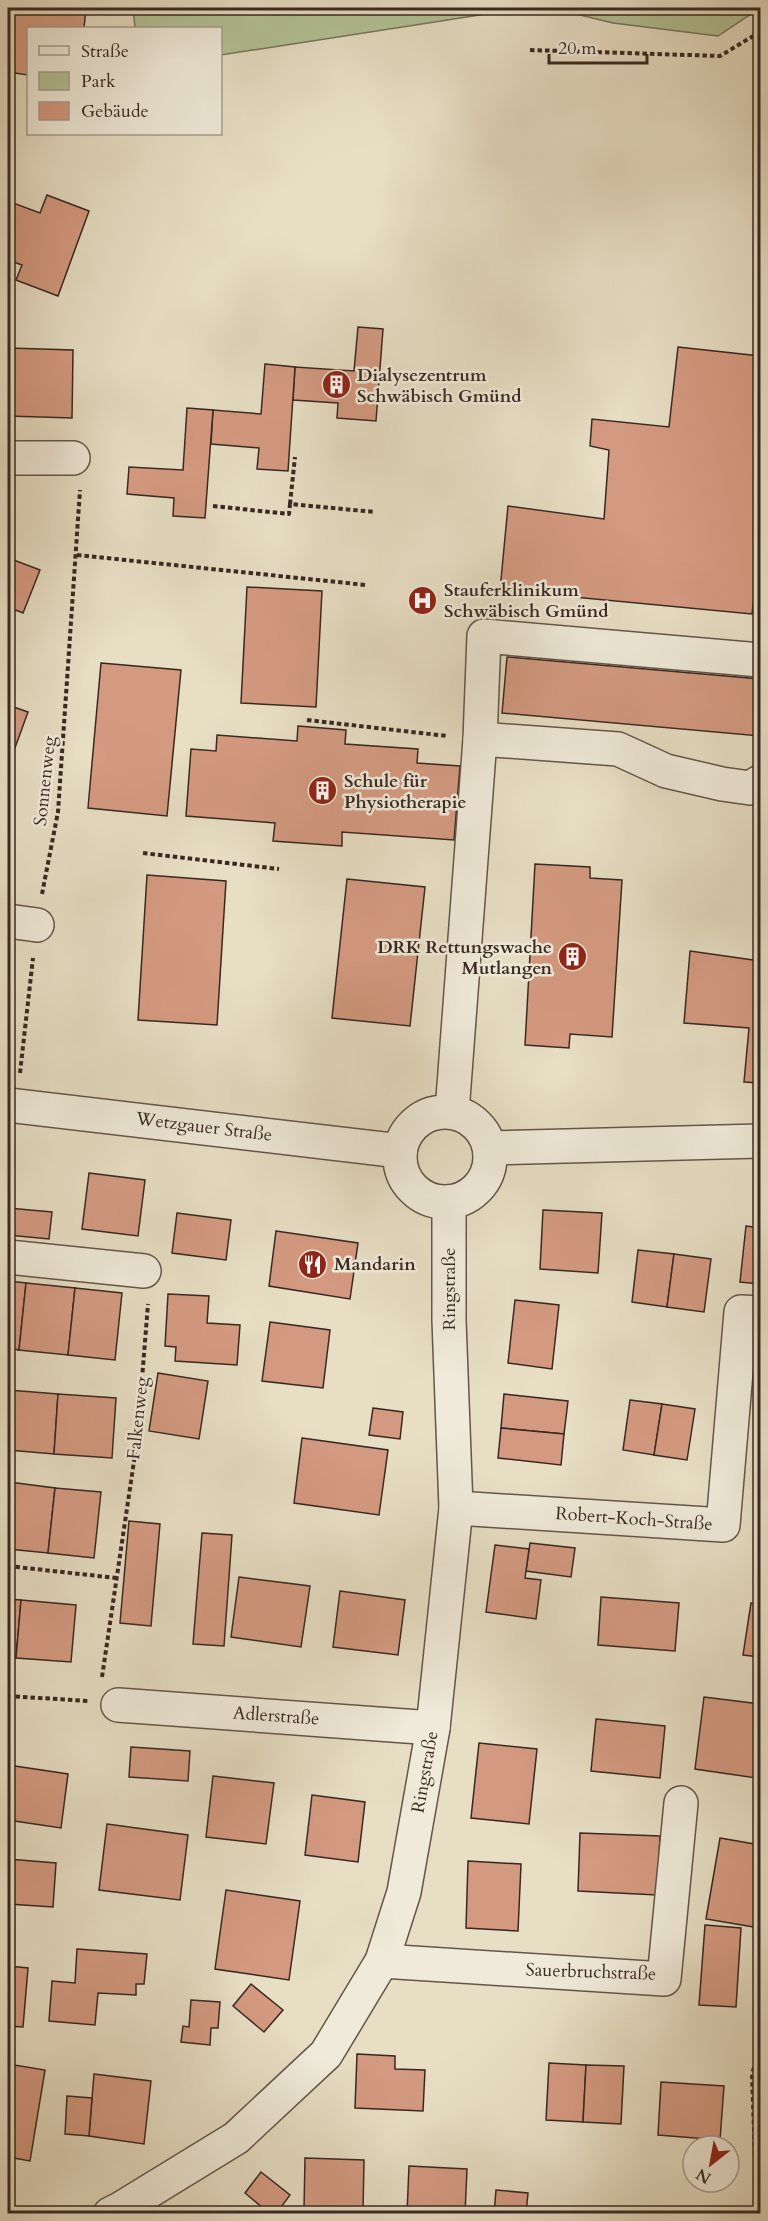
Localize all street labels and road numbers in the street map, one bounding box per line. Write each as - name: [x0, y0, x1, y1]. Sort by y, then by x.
- street label: Sonnenweg: [28, 734, 62, 827]
- street label: Wetzgauer Straße: [133, 1106, 274, 1148]
- street label: Ringstraße: [437, 1248, 462, 1330]
- street label: Falkenweg: [121, 1374, 155, 1461]
- street label: Robert-Koch-Straße: [555, 1501, 713, 1537]
- street label: Adlerstraße: [232, 1701, 320, 1731]
- street label: Ringstraße: [405, 1729, 445, 1815]
- street label: Sauerbruchstraße: [525, 1957, 657, 1987]

